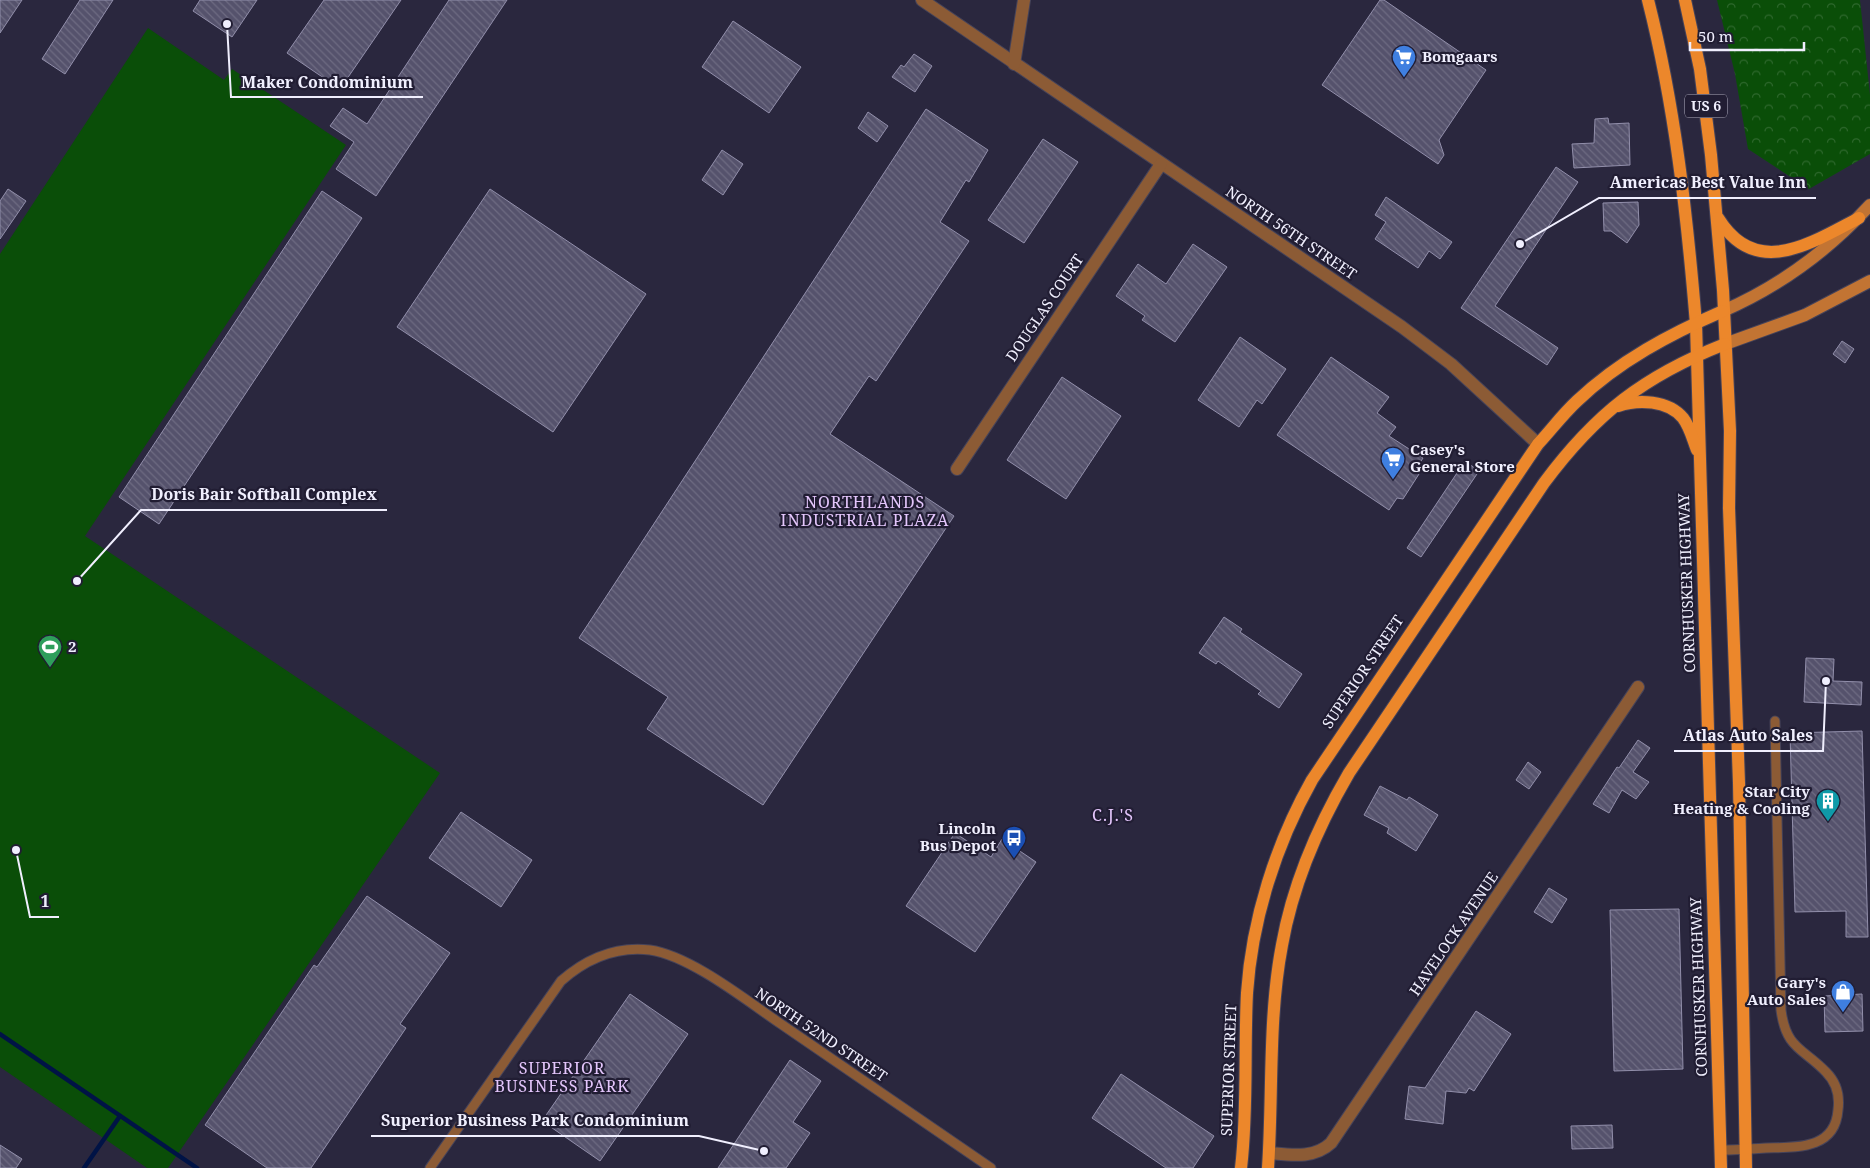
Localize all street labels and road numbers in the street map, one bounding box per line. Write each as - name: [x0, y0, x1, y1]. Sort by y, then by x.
- road number: US 6: [1685, 94, 1727, 118]
- street label: NORTH 56TH STREET: [1222, 181, 1361, 283]
- street label: DOUGLAS COURT: [1001, 250, 1087, 365]
- street label: CORNHUSKER HIGHWAY: [1673, 492, 1699, 673]
- street label: SUPERIOR STREET: [1317, 611, 1407, 732]
- street label: HAVELOCK AVENUE: [1404, 868, 1502, 999]
- street label: CORNHUSKER HIGHWAY: [1685, 896, 1711, 1077]
- street label: NORTH 52ND STREET: [752, 983, 891, 1086]
- street label: SUPERIOR STREET: [1216, 1003, 1240, 1136]

